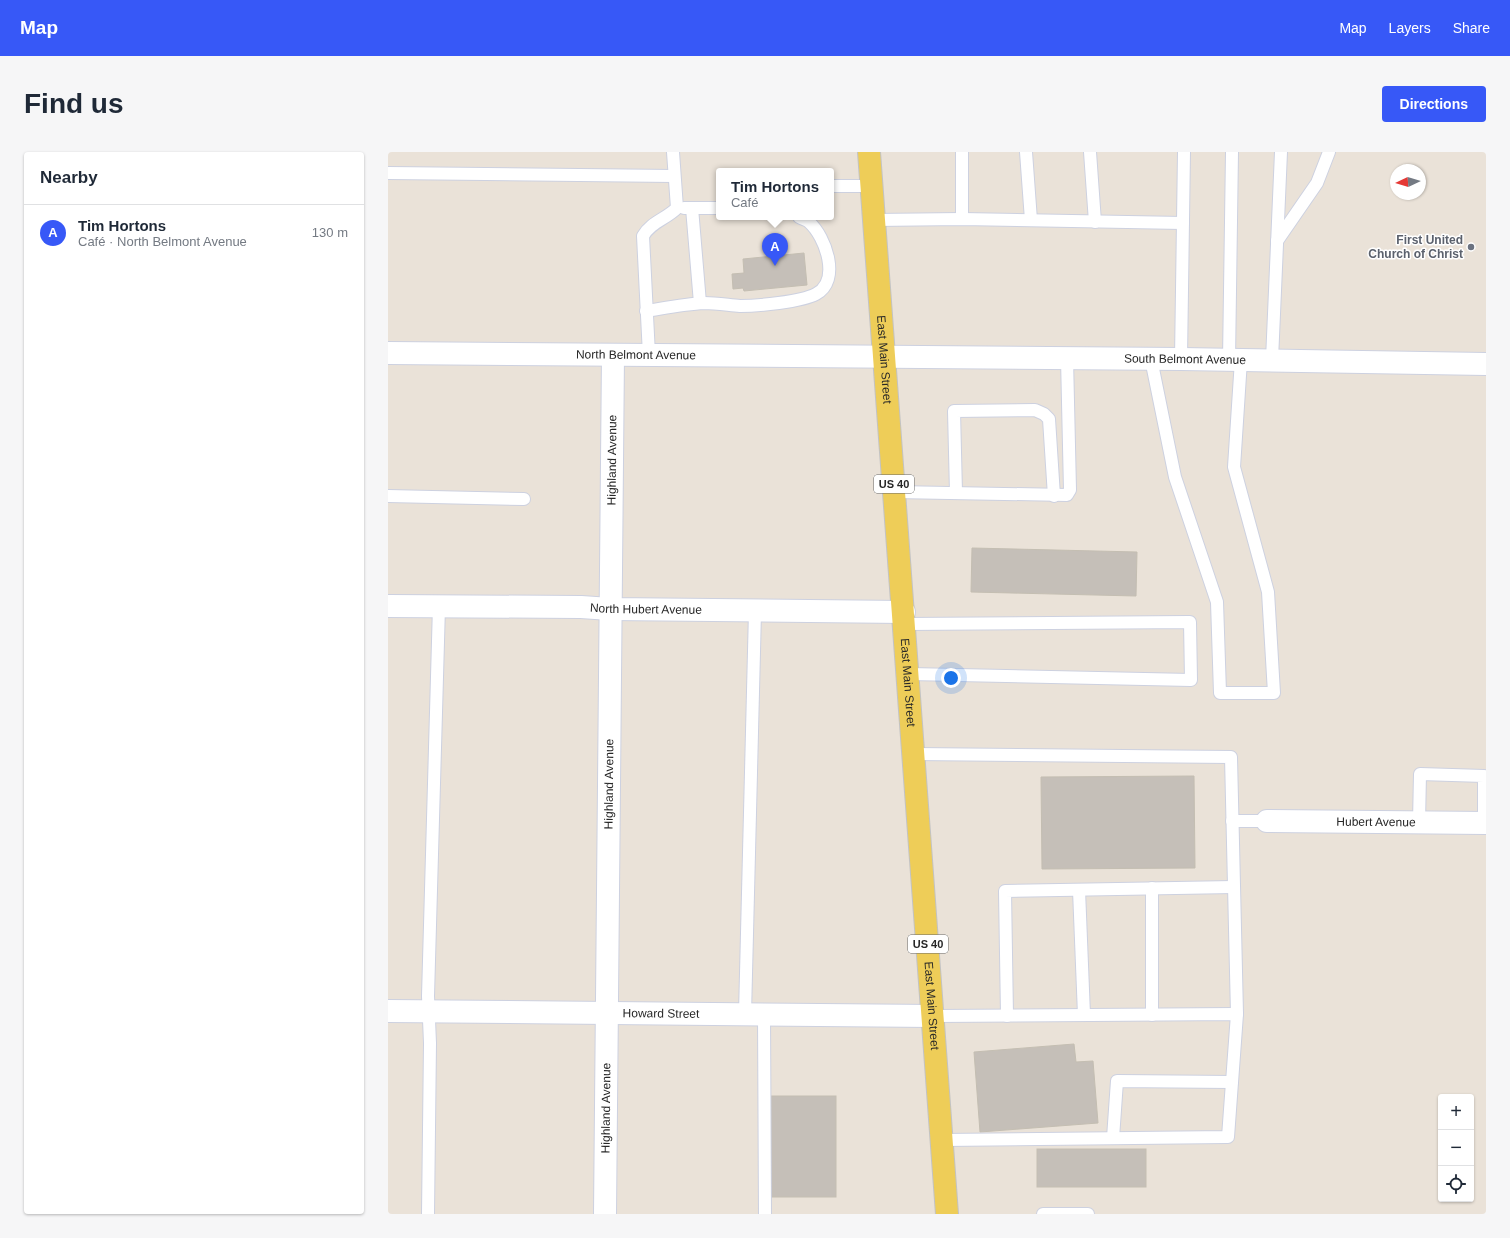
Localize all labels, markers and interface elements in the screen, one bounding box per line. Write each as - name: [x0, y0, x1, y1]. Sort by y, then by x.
- text: Map: [20, 17, 58, 38]
- text: Map: [1339, 20, 1367, 36]
- text: Layers: [1389, 20, 1431, 36]
- text: Share: [1453, 20, 1490, 36]
- button: Directions: [1382, 86, 1486, 122]
- text: Find us: [24, 88, 124, 119]
- north arrow: [1390, 164, 1426, 200]
- text: Nearby: [40, 168, 98, 187]
- popup: [716, 168, 834, 220]
- text: Tim Hortons: [731, 178, 819, 195]
- text: Café: [731, 195, 758, 210]
- text: Tim Hortons: [78, 217, 166, 234]
- text: A: [48, 225, 58, 240]
- text: 130 m: [312, 225, 348, 240]
- pin: A: [762, 233, 788, 266]
- place label: First United Church of Christ: [1368, 233, 1463, 261]
- text: Café · North Belmont Avenue: [78, 234, 247, 249]
- marker: First United Church of Christ: [1466, 242, 1476, 252]
- street label: East Main Street: [874, 315, 895, 405]
- street label: North Belmont Avenue: [576, 347, 696, 362]
- street label: South Belmont Avenue: [1124, 352, 1246, 367]
- street label: Highland Avenue: [605, 414, 619, 505]
- road number: US 40: [874, 475, 914, 493]
- street label: North Hubert Avenue: [589, 601, 702, 617]
- street label: East Main Street: [898, 638, 918, 728]
- your location: [941, 668, 961, 688]
- street label: Highland Avenue: [602, 738, 616, 829]
- street label: Hubert Avenue: [1336, 815, 1416, 829]
- road number: US 40: [908, 935, 948, 953]
- street label: East Main Street: [921, 961, 942, 1051]
- street label: Howard Street: [623, 1006, 700, 1021]
- street label: Highland Avenue: [599, 1062, 613, 1153]
- map controls: [1438, 1094, 1474, 1202]
- button: +: [1438, 1094, 1474, 1130]
- button: −: [1438, 1130, 1474, 1166]
- button: locate: [1438, 1166, 1474, 1202]

